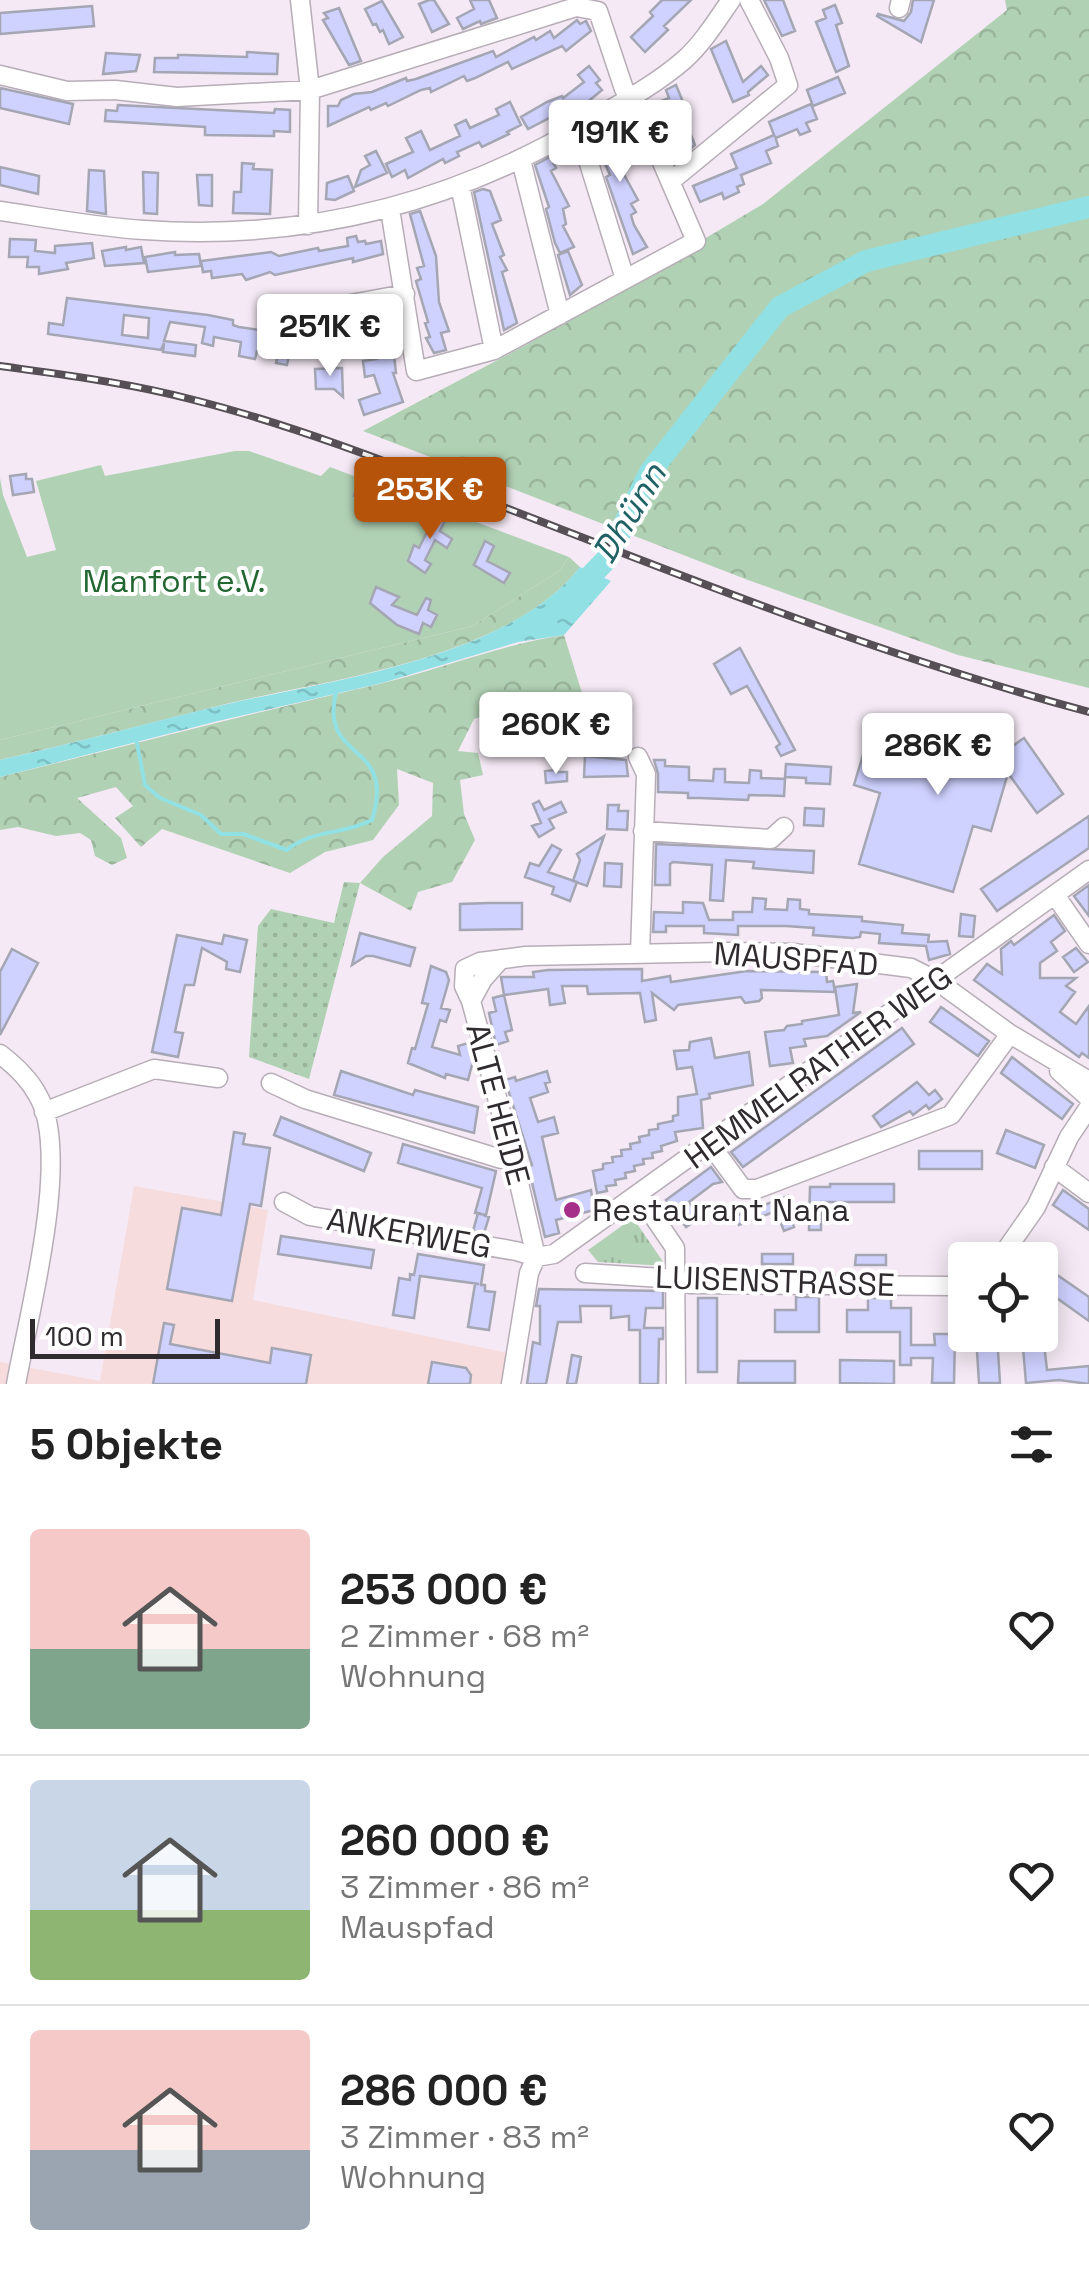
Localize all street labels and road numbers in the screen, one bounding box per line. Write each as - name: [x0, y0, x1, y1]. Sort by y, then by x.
- street label: MAUSPFAD: [712, 933, 880, 985]
- street label: HEMMELRATHER WEG: [676, 956, 960, 1178]
- street label: ALTE HEIDE: [457, 1019, 539, 1189]
- street label: ANKERWEG: [324, 1199, 494, 1267]
- street label: LUISENSTRASSE: [654, 1257, 896, 1305]

